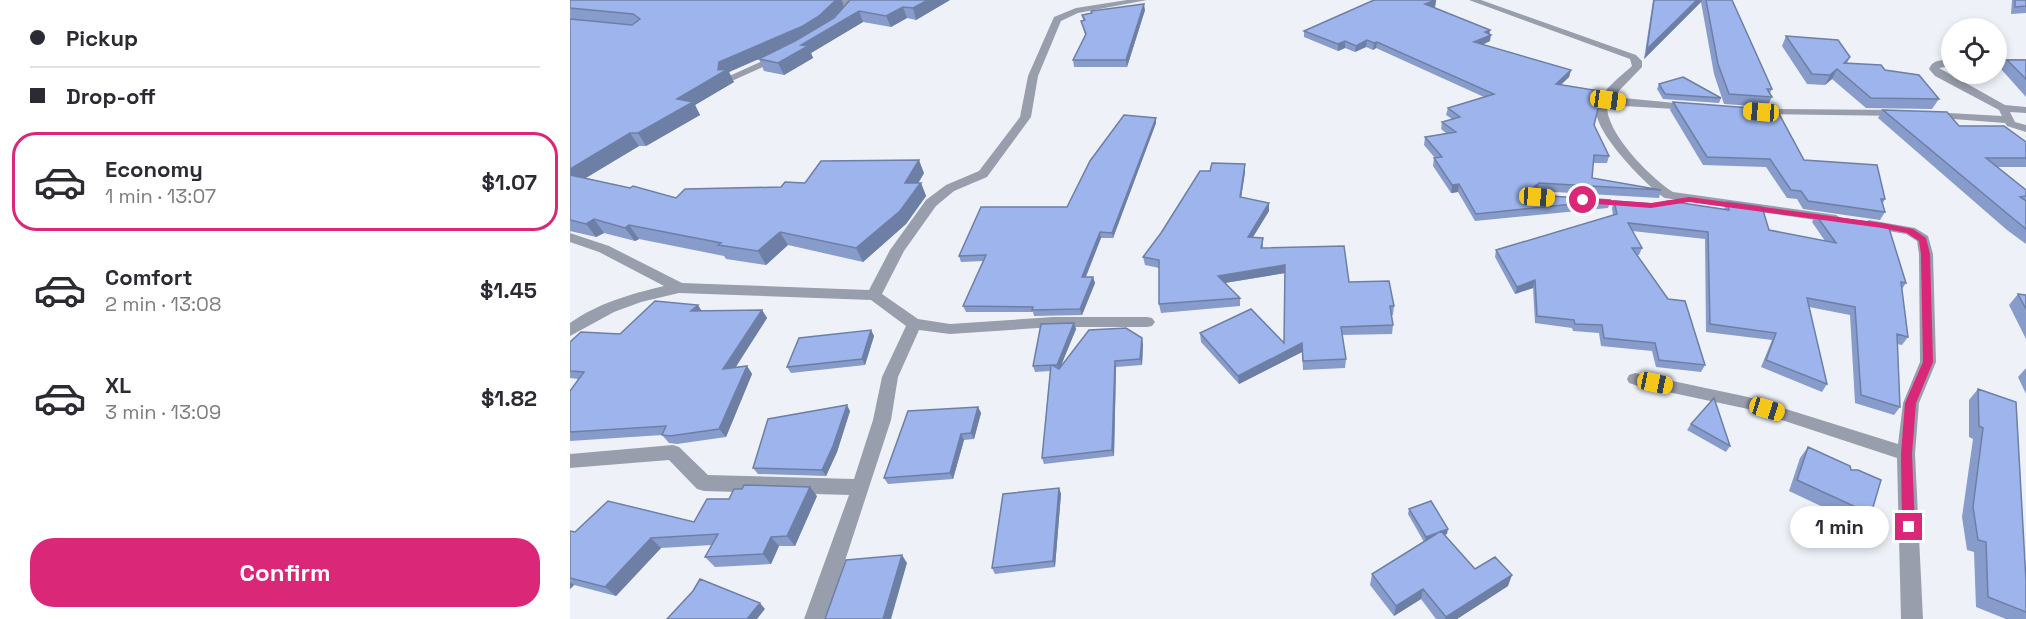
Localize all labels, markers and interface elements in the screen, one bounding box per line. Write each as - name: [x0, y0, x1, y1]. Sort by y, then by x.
- map controls: [1941, 18, 2007, 84]
- button: locate: [1941, 18, 2007, 84]
- text: Pickup: [66, 24, 138, 52]
- text: Drop-off: [66, 82, 156, 110]
- car: [1589, 89, 1627, 111]
- car: [1742, 102, 1780, 122]
- icon: car: [33, 155, 87, 209]
- text: Economy: [105, 155, 203, 183]
- text: $1.07: [481, 168, 537, 196]
- text: 1 min · 13:07: [105, 183, 216, 209]
- route start: [1569, 186, 1596, 213]
- car: [1518, 187, 1556, 207]
- icon: car: [33, 263, 87, 317]
- text: Comfort: [105, 263, 193, 291]
- text: $1.45: [480, 276, 537, 304]
- text: 2 min · 13:08: [105, 291, 221, 317]
- car: [1636, 370, 1674, 396]
- icon: car: [33, 371, 87, 425]
- text: XL: [105, 371, 131, 399]
- text: $1.82: [481, 384, 537, 412]
- car: [1747, 395, 1787, 423]
- text: 3 min · 13:09: [105, 399, 221, 425]
- callout: 1 min: [1789, 506, 1888, 548]
- route end: [1895, 513, 1922, 540]
- text: 1 min: [1815, 514, 1864, 540]
- button: Confirm: [30, 538, 540, 607]

